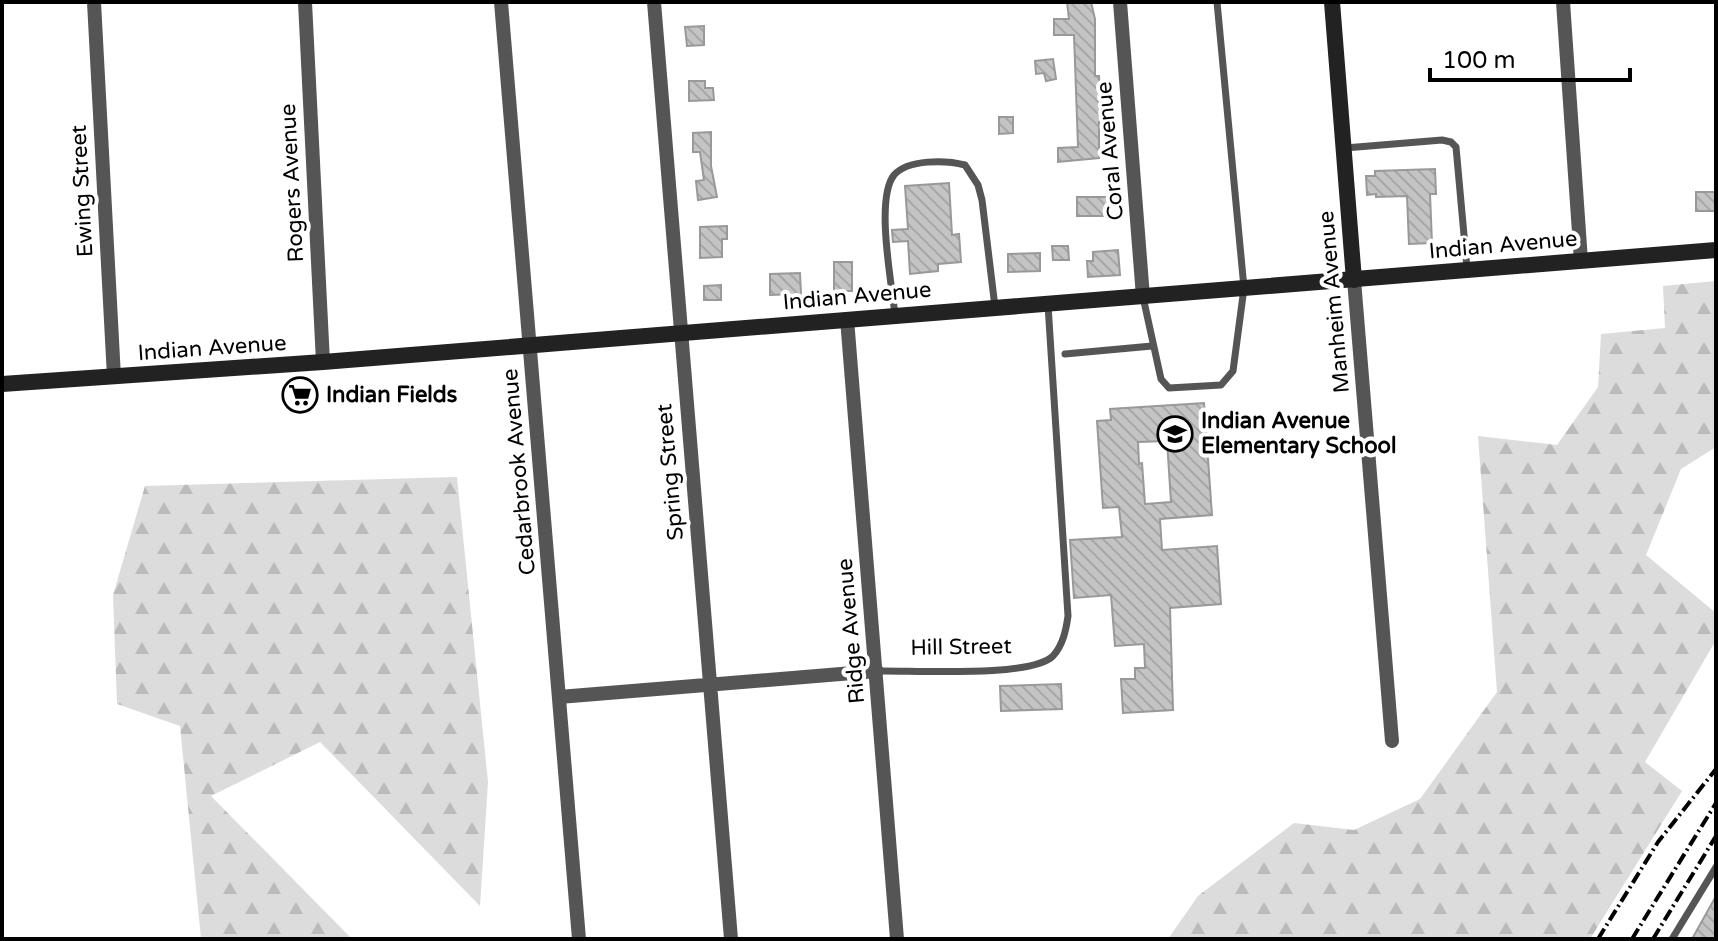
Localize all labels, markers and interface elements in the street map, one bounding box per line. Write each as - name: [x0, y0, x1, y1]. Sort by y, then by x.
- scale bar: [1430, 32, 1630, 82]
- text: 100 m: [1442, 46, 1516, 75]
- street label: Coral Avenue: [1091, 81, 1129, 221]
- street label: Rogers Avenue: [275, 103, 309, 263]
- street label: Ewing Street: [66, 124, 98, 258]
- street label: Manheim Avenue: [1313, 210, 1355, 394]
- street label: Indian Avenue: [1428, 226, 1578, 264]
- street label: Indian Avenue: [782, 277, 932, 315]
- street label: Indian Avenue: [137, 330, 287, 366]
- street label: Cedarbrook Avenue: [497, 368, 541, 576]
- supermarket icon: Indian Fields: [281, 376, 319, 414]
- place label: Indian Fields: [326, 382, 458, 408]
- street label: Spring Street: [651, 403, 689, 541]
- place label: Indian Avenue Elementary School: [1201, 408, 1396, 459]
- school or university icon: Indian Avenue Elementary School: [1156, 415, 1194, 453]
- street label: Ridge Avenue: [832, 557, 870, 705]
- street label: Hill Street: [910, 633, 1012, 661]

